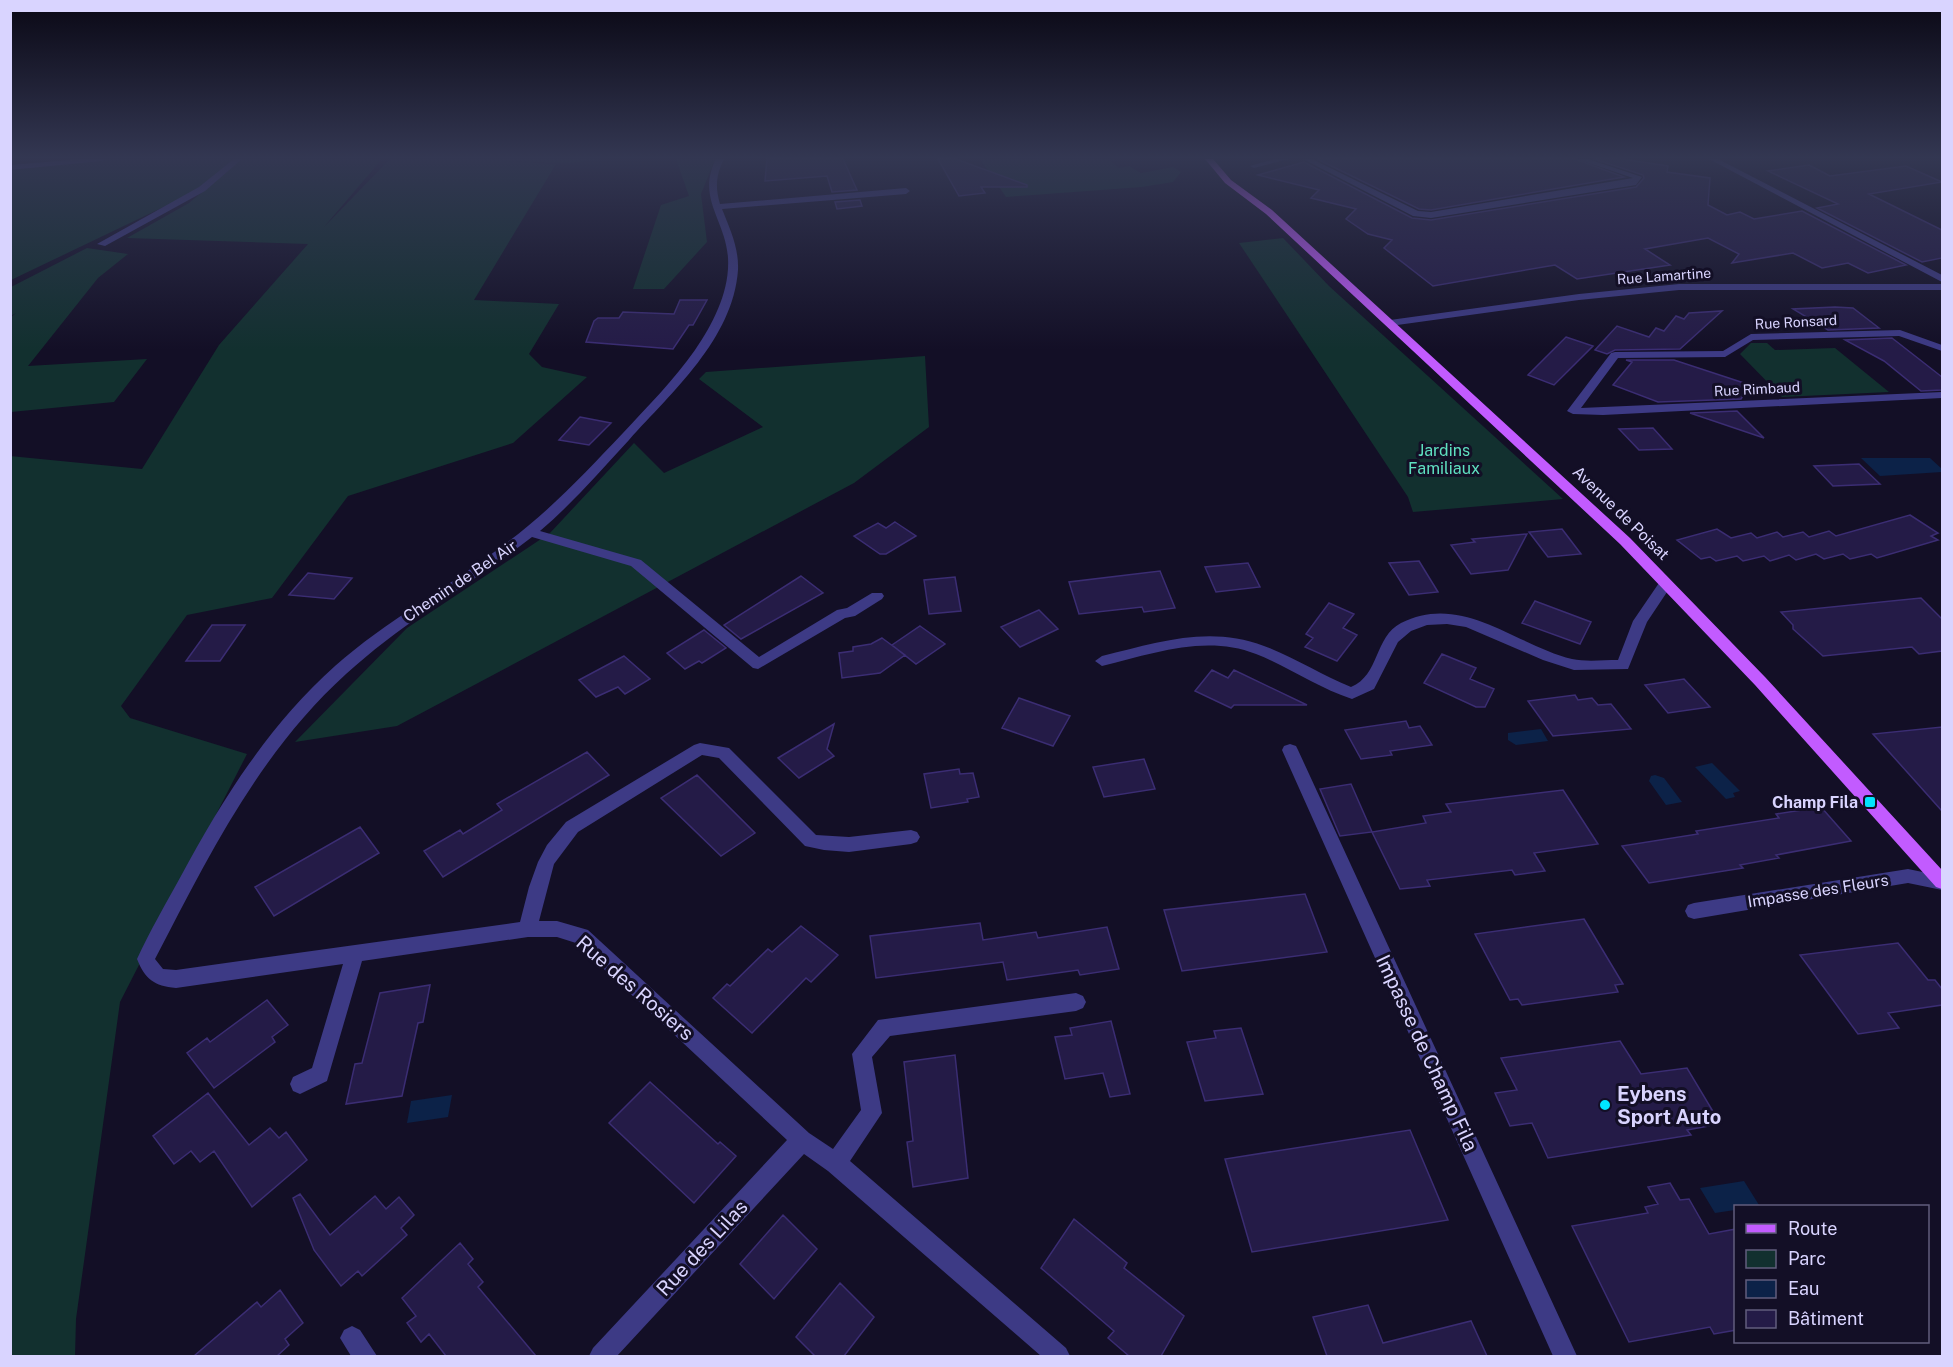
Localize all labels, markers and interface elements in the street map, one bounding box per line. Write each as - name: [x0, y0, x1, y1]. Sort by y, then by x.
- street label: Rue Lamartine: [1616, 265, 1712, 287]
- street label: Rue Ronsard: [1754, 312, 1838, 332]
- street label: Rue Rimbaud: [1714, 379, 1800, 399]
- park label: Jardins Familiaux: [1408, 441, 1480, 478]
- street label: Avenue de Poisat: [1569, 462, 1673, 564]
- street label: Chemin de Bel Air: [400, 536, 520, 626]
- place label: Champ Fila: [1772, 793, 1858, 812]
- marker: Champ Fila: [1863, 795, 1877, 809]
- street label: Impasse des Fleurs: [1746, 870, 1890, 912]
- street label: Rue des Rosiers: [571, 931, 699, 1045]
- street label: Impasse de Champ Fila: [1371, 951, 1483, 1155]
- place label: Eybens Sport Auto: [1617, 1082, 1721, 1129]
- marker: Eybens Sport Auto: [1598, 1098, 1612, 1112]
- street label: Rue des Lilas: [651, 1195, 753, 1301]
- legend: [1734, 1205, 1929, 1343]
- text: Route: [1788, 1218, 1837, 1239]
- text: Parc: [1788, 1248, 1826, 1269]
- text: Eau: [1788, 1278, 1819, 1299]
- text: Bâtiment: [1788, 1308, 1864, 1329]

